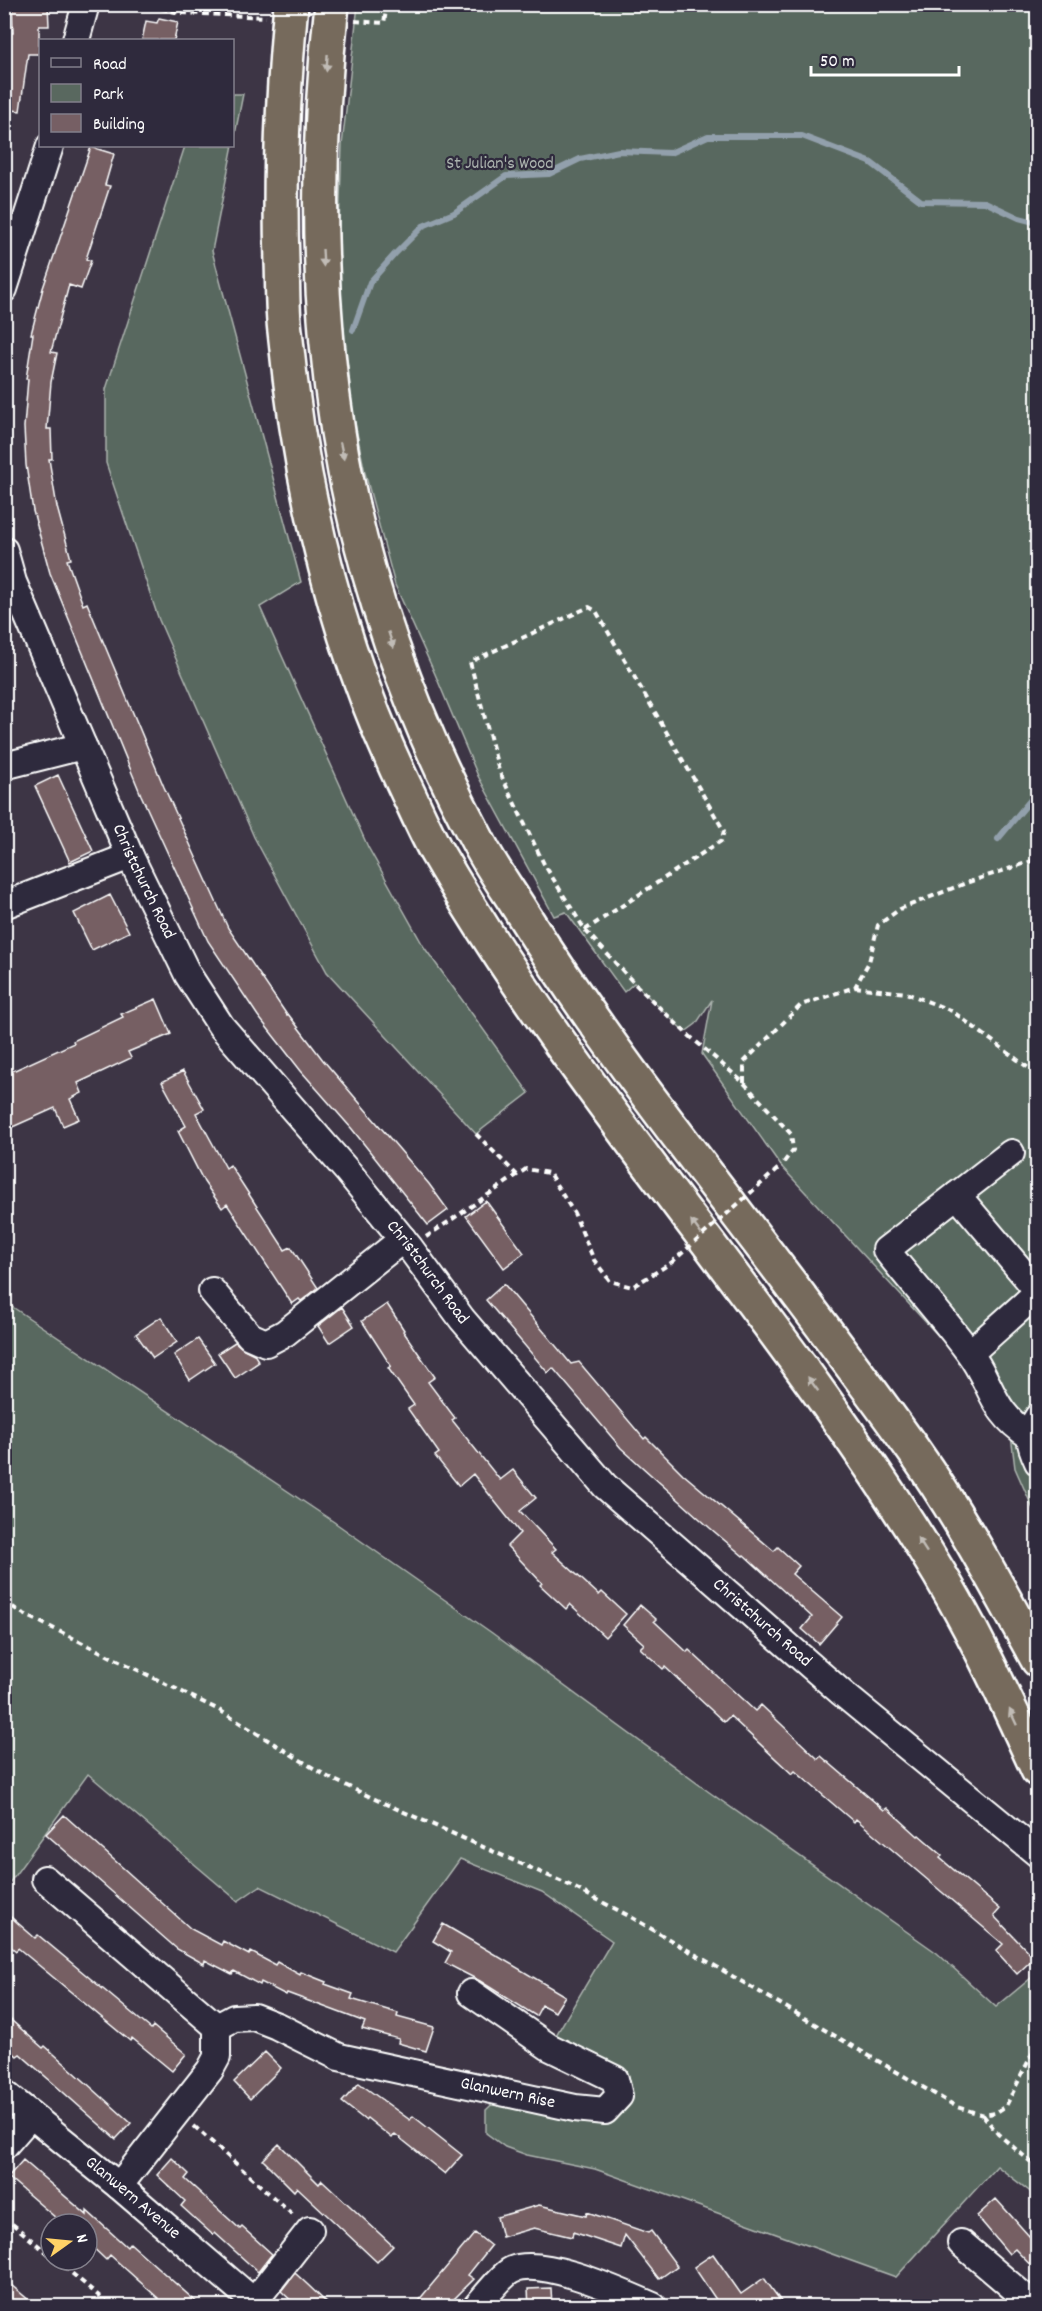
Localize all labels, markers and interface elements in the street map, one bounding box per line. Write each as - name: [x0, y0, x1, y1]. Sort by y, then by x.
- legend: [39, 39, 234, 147]
- scale bar: [811, 39, 960, 77]
- text: 50 m: [820, 50, 855, 75]
- text: Road: [93, 53, 127, 78]
- one-way arrow: [322, 53, 332, 72]
- text: Park: [93, 83, 124, 108]
- text: Building: [93, 113, 145, 138]
- park label: St Julian's Wood: [446, 152, 554, 177]
- one-way arrow: [318, 248, 327, 267]
- one-way arrow: [338, 442, 347, 461]
- one-way arrow: [386, 631, 396, 649]
- street label: Christchurch Road: [105, 820, 181, 943]
- street label: Christchurch Road: [380, 1215, 474, 1330]
- one-way arrow: [690, 1220, 702, 1236]
- one-way arrow: [807, 1376, 819, 1392]
- one-way arrow: [916, 1537, 927, 1554]
- street label: Christchurch Road: [707, 1573, 817, 1673]
- one-way arrow: [1009, 1709, 1018, 1726]
- street label: Glanwern Rise: [458, 2071, 557, 2116]
- street label: Glanwern Avenue: [79, 2151, 186, 2246]
- north arrow: [39, 2212, 99, 2272]
- text: N: [69, 2232, 93, 2246]

